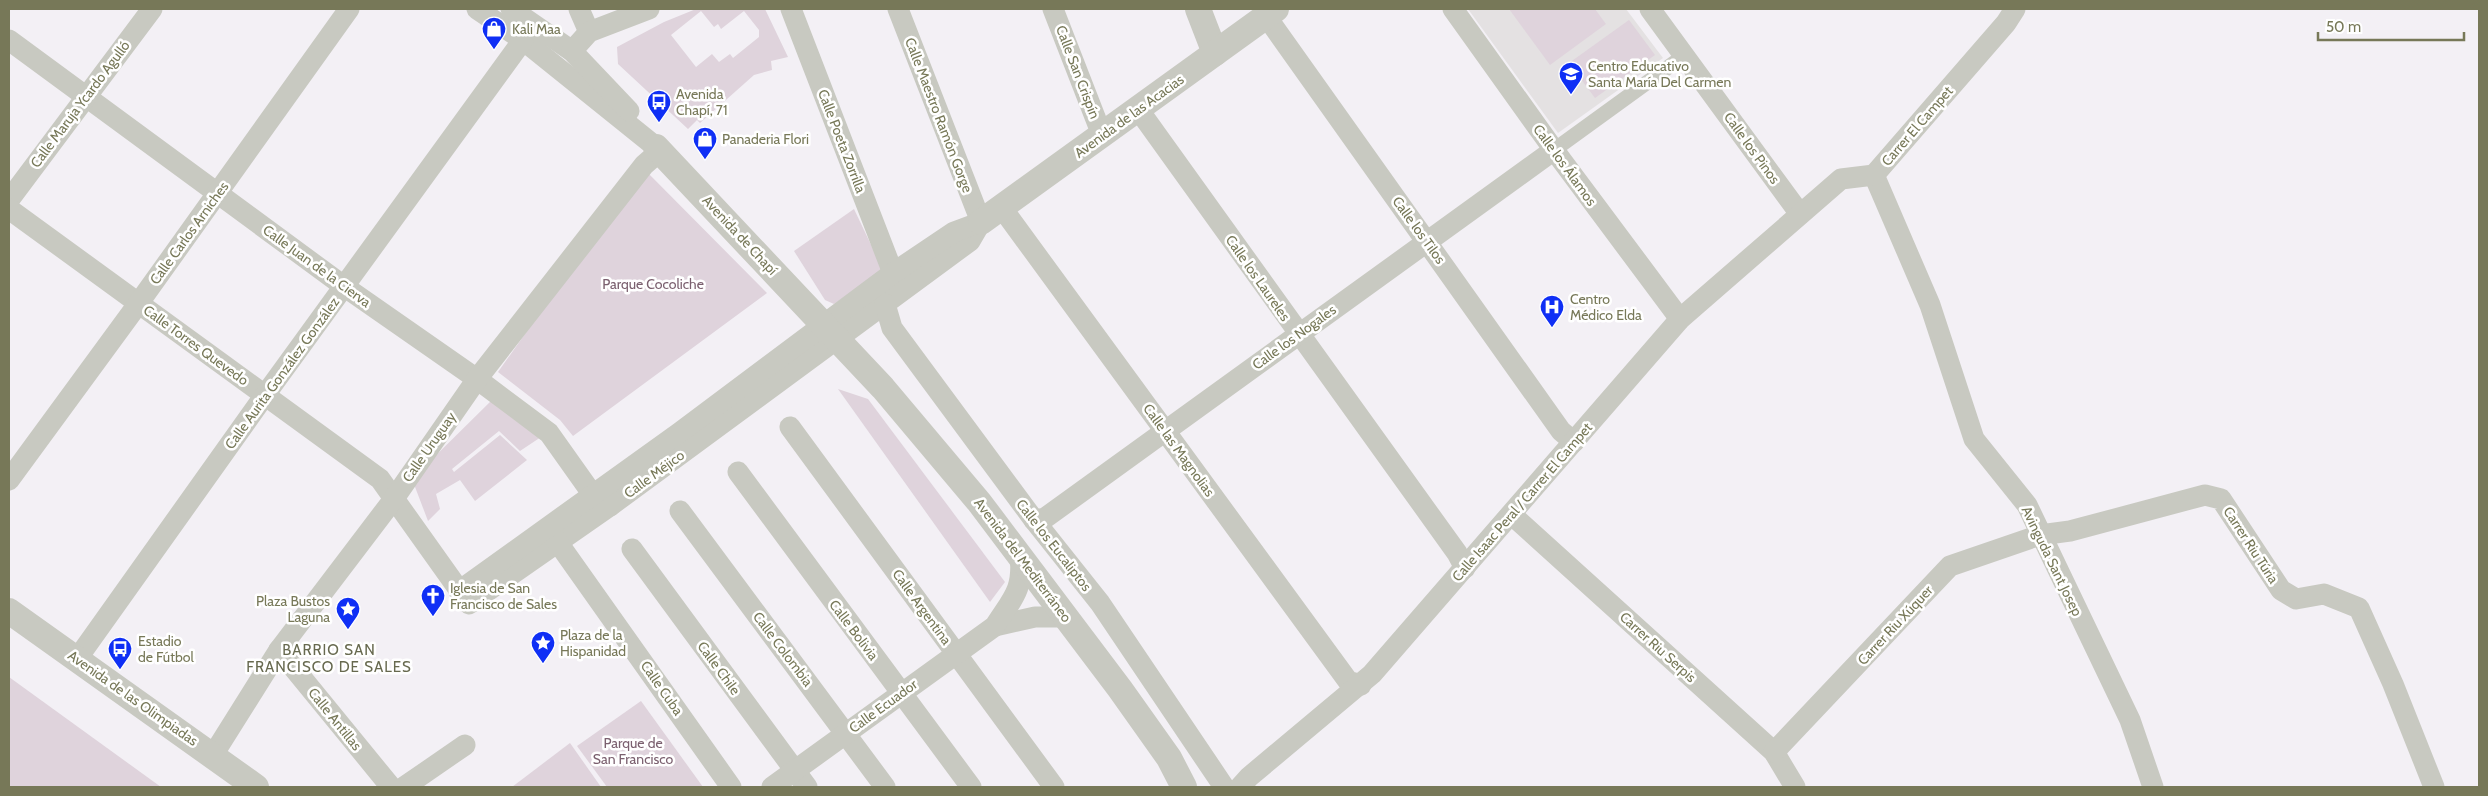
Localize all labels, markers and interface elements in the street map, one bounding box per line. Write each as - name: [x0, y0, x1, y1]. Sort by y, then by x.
- scale bar: [2318, 10, 2464, 42]
- shop icon: Kali Maa: [481, 16, 507, 50]
- text: 50 m: [2326, 18, 2361, 36]
- place label: Kali Maa: [512, 20, 561, 38]
- street label: Calle San Crispín: [1052, 23, 1104, 121]
- street label: Calle Maestro Ramón Gorge: [901, 35, 977, 195]
- street label: Calle Maruja Ycardo Agulló: [26, 37, 134, 171]
- place label: Centro Educativo Santa María Del Carmen: [1588, 57, 1731, 91]
- school or university icon: Centro Educativo Santa María Del Carmen: [1558, 61, 1584, 95]
- street label: Avenida de las Acacias: [1071, 70, 1187, 162]
- street label: Carrer El Campet: [1877, 82, 1957, 170]
- place label: Avenida Chapí, 71: [676, 85, 727, 119]
- street label: Calle Poeta Zorrilla: [814, 87, 870, 196]
- bus stop icon: Avenida Chapí, 71: [646, 89, 672, 123]
- street label: Calle los Pinos: [1720, 109, 1784, 188]
- street label: Calle los Álamos: [1529, 121, 1601, 209]
- shop icon: Panaderia Flori: [692, 126, 718, 160]
- place label: Panaderia Flori: [722, 130, 809, 148]
- street label: Calle Carlos Arniches: [146, 178, 232, 288]
- street label: Avenida de Chapí: [699, 191, 781, 279]
- street label: Calle los Tilos: [1388, 193, 1450, 267]
- street label: Calle Juan de la Cierva: [260, 221, 375, 311]
- street label: Calle los Laureles: [1222, 232, 1294, 325]
- park label: Parque Cocoliche: [602, 275, 704, 293]
- place label: Centro Médico Elda: [1570, 290, 1642, 324]
- street label: Calle Aurita González González: [221, 293, 343, 453]
- hospital icon: Centro Médico Elda: [1539, 294, 1565, 328]
- street label: Calle los Nogales: [1249, 300, 1340, 373]
- street label: Calle Torres Quevedo: [140, 301, 252, 389]
- street label: Calle las Magnolias: [1139, 400, 1219, 500]
- street label: Calle Uruguay: [398, 408, 460, 486]
- street label: Calle Isaac Peral / Carrer El Campet: [1448, 419, 1596, 585]
- street label: Calle Méjico: [620, 446, 688, 502]
- street label: Avenida del Mediterráneo: [970, 494, 1076, 626]
- street label: Calle los Eucaliptos: [1012, 495, 1096, 595]
- street label: Avinguda Sant Josep: [2018, 503, 2086, 619]
- street label: Carrer Riu Túria: [2219, 503, 2283, 587]
- street label: Calle Argentina: [888, 566, 956, 649]
- place label: Iglesia de San Francisco de Sales: [450, 579, 557, 613]
- street label: Carrer Riu Xúquer: [1853, 581, 1937, 669]
- church icon: Iglesia de San Francisco de Sales: [420, 583, 446, 617]
- place label: Plaza Bustos Laguna: [256, 592, 330, 626]
- place icon: Plaza Bustos Laguna: [335, 596, 361, 630]
- street label: Calle Bolivia: [825, 596, 883, 664]
- street label: Calle Colombia: [749, 608, 817, 690]
- street label: Carrer Riu Serpis: [1616, 608, 1700, 686]
- place label: Plaza de la Hispanidad: [560, 626, 626, 660]
- place icon: Plaza de la Hispanidad: [530, 630, 556, 664]
- place label: Estadio de Fútbol: [138, 632, 194, 666]
- bus stop icon: Estadio de Fútbol: [107, 636, 133, 670]
- street label: Calle Chile: [694, 638, 744, 698]
- district label: BARRIO SAN FRANCISCO DE SALES: [246, 641, 412, 676]
- street label: Avenida de las Olimpiadas: [65, 646, 202, 750]
- street label: Calle Cuba: [637, 657, 687, 719]
- street label: Calle Ecuador: [845, 675, 921, 737]
- street label: Calle Antillas: [304, 684, 366, 754]
- park label: Parque de San Francisco: [593, 734, 674, 768]

